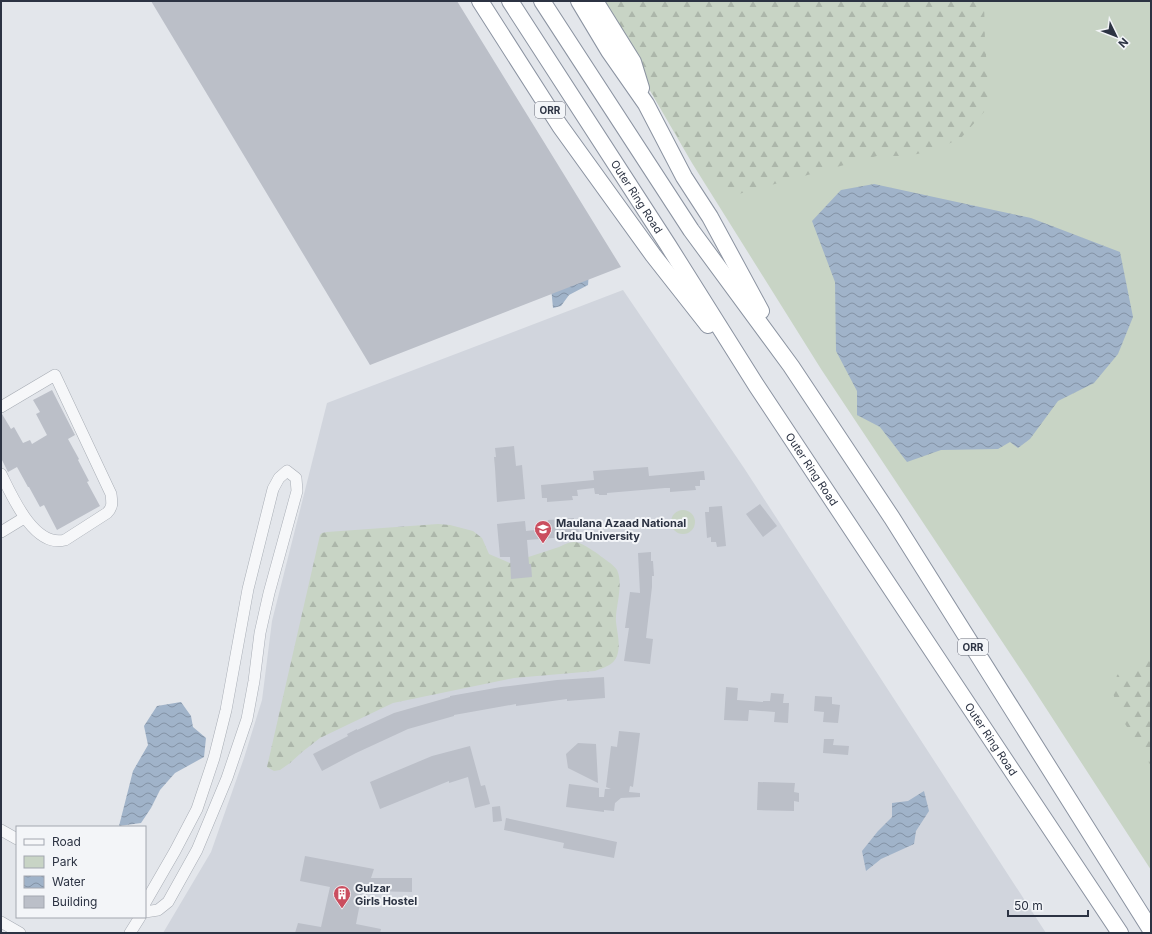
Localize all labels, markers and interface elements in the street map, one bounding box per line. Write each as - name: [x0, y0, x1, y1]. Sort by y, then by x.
- north arrow: [1096, 16, 1136, 56]
- text: N: [1115, 35, 1131, 51]
- road number: ORR: [535, 102, 565, 118]
- street label: Outer Ring Road: [608, 157, 666, 236]
- street label: Outer Ring Road: [783, 430, 841, 508]
- place label: Maulana Azaad National Urdu University: [556, 516, 686, 543]
- school or university icon: Maulana Azaad National Urdu University: [533, 519, 553, 544]
- road number: ORR: [958, 639, 988, 655]
- street label: Outer Ring Road: [962, 700, 1020, 778]
- legend: [16, 826, 146, 918]
- text: Road: [52, 834, 81, 849]
- text: Park: [52, 854, 78, 869]
- text: Water: [52, 874, 86, 889]
- place label: Gulzar Girls Hostel: [355, 881, 417, 908]
- building icon: Gulzar Girls Hostel: [332, 884, 352, 909]
- scale bar: [1008, 892, 1088, 918]
- text: Building: [52, 894, 97, 909]
- text: 50 m: [1014, 898, 1043, 913]

